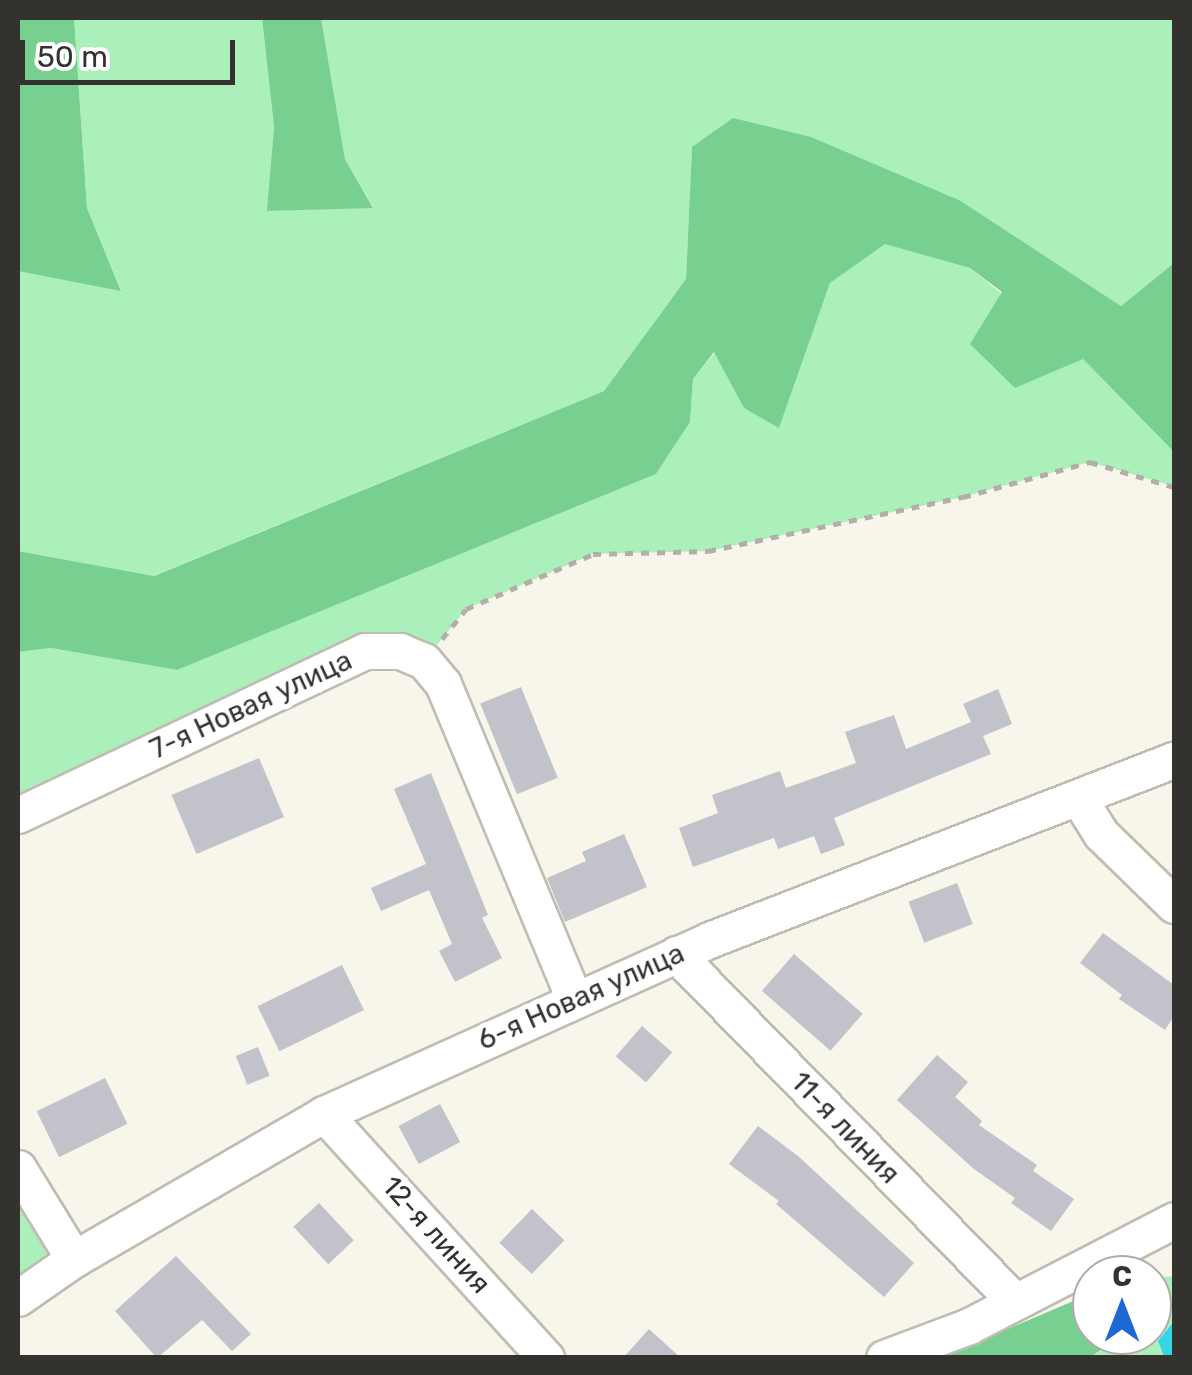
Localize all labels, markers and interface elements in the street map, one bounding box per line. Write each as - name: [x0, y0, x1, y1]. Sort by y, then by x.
- scale bar: [25, 20, 240, 82]
- text: 50 m: [37, 39, 108, 75]
- street label: 7-я Новая улица: [145, 644, 357, 766]
- street label: 6-я Новая улица: [473, 936, 689, 1058]
- street label: 11-я линия: [783, 1065, 907, 1191]
- street label: 12-я линия: [375, 1169, 497, 1301]
- north arrow: [1072, 1255, 1172, 1355]
- text: С: [1112, 1260, 1132, 1293]

